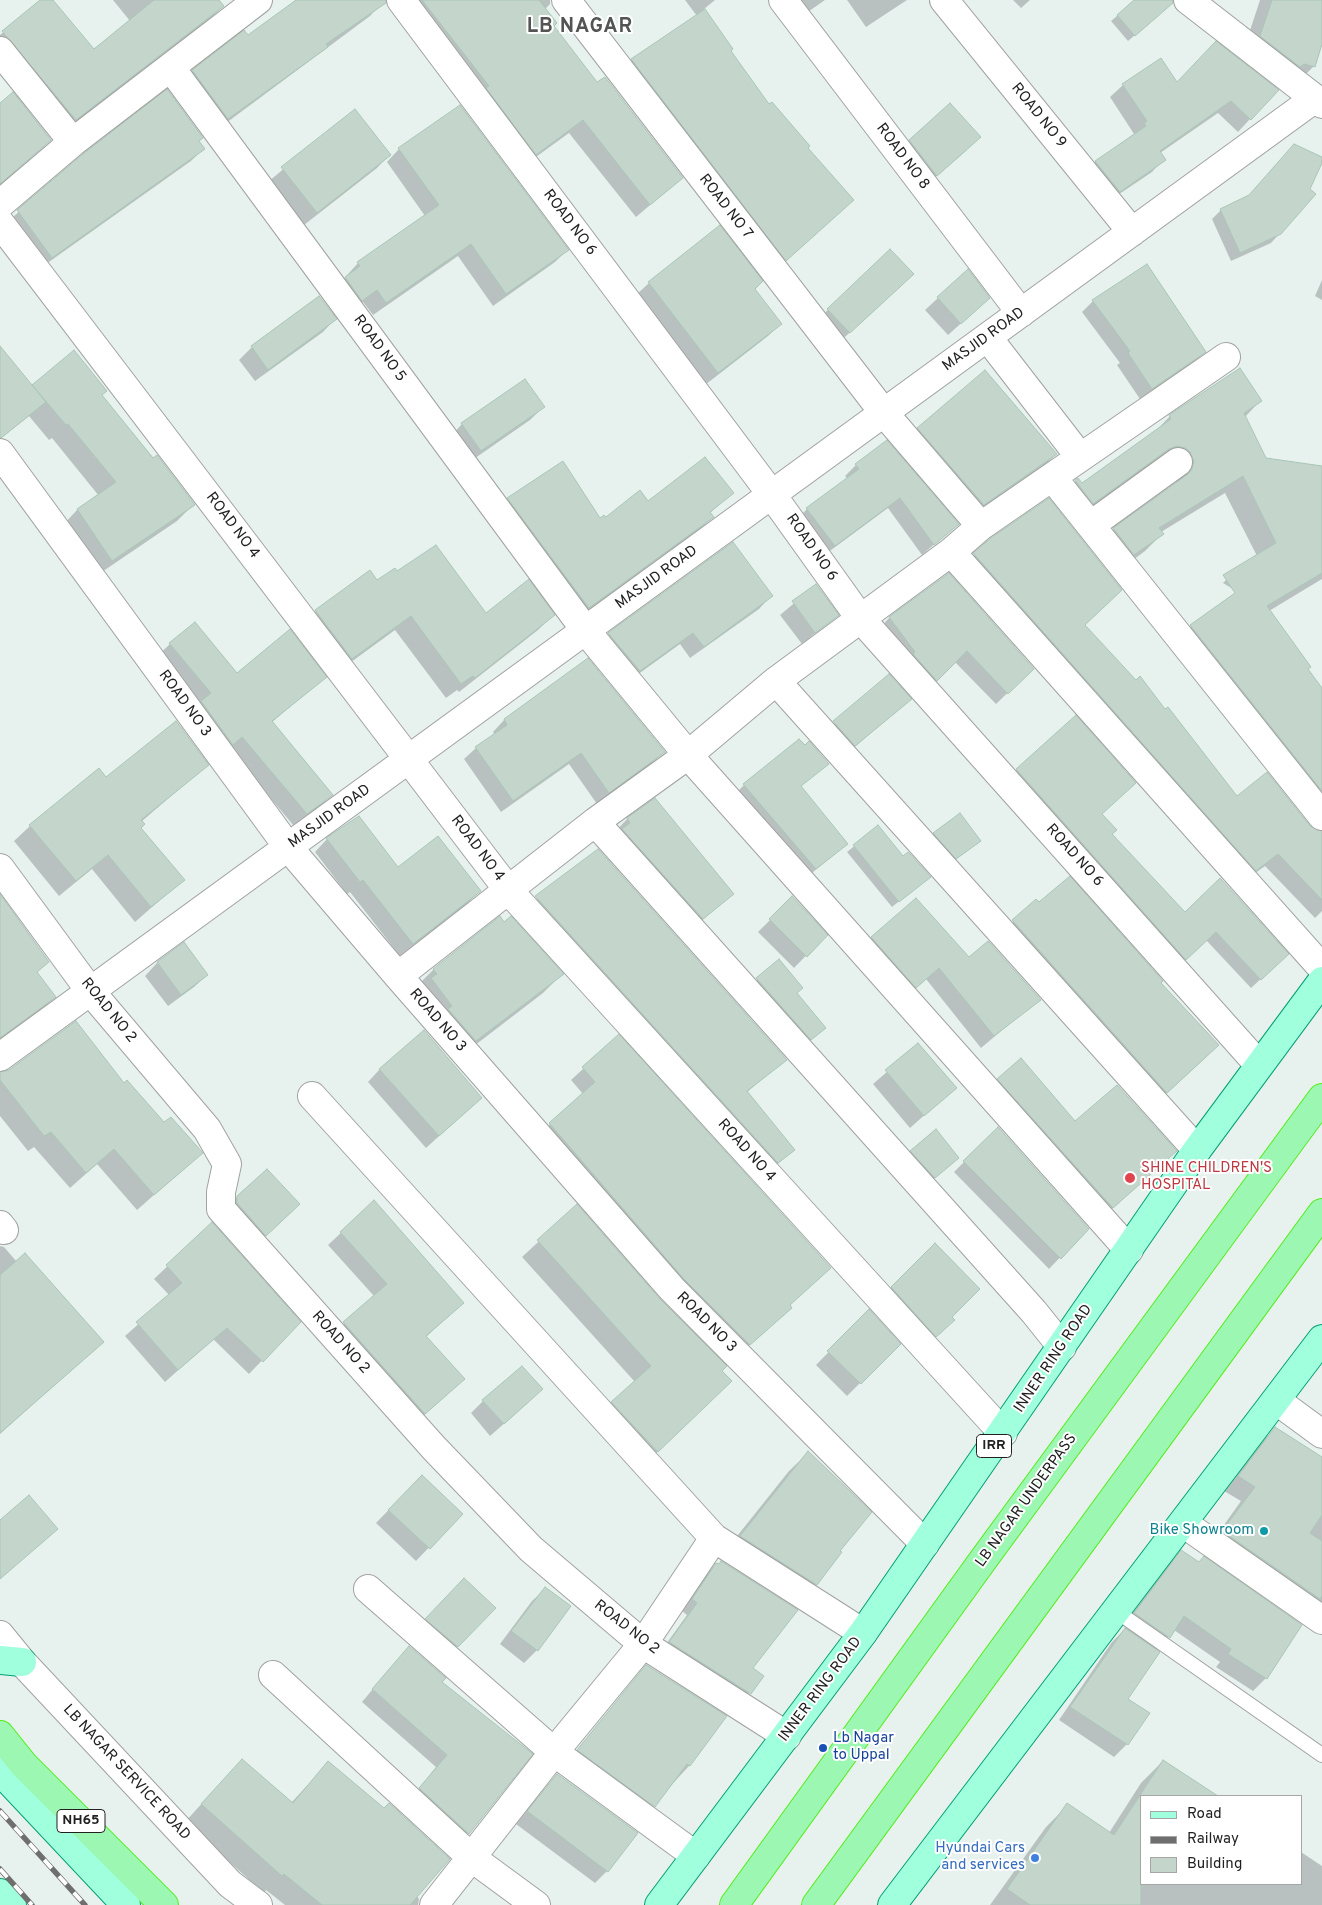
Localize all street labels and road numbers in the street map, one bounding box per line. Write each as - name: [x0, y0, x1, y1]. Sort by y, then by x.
- street label: ROAD NO 9: [1006, 80, 1070, 152]
- street label: ROAD NO 8: [871, 120, 933, 194]
- street label: ROAD NO 7: [694, 171, 756, 243]
- street label: ROAD NO 6: [538, 186, 600, 260]
- street label: MASJID ROAD: [939, 304, 1029, 376]
- street label: ROAD NO 5: [349, 312, 409, 386]
- street label: ROAD NO 4: [201, 489, 263, 563]
- street label: ROAD NO 6: [781, 511, 841, 585]
- street label: MASJID ROAD: [612, 542, 702, 614]
- street label: ROAD NO 3: [154, 667, 214, 741]
- street label: MASJID ROAD: [285, 781, 375, 853]
- street label: ROAD NO 4: [446, 812, 508, 886]
- street label: ROAD NO 6: [1041, 821, 1107, 891]
- street label: ROAD NO 2: [76, 975, 140, 1047]
- street label: ROAD NO 3: [405, 986, 469, 1056]
- street label: ROAD NO 4: [713, 1116, 779, 1186]
- street label: ROAD NO 3: [672, 1289, 740, 1357]
- street label: INNER RING ROAD: [1011, 1301, 1097, 1417]
- street label: ROAD NO 2: [307, 1308, 373, 1378]
- street label: LB NAGAR UNDERPASS: [973, 1431, 1081, 1571]
- road number: IRR: [976, 1434, 1012, 1458]
- street label: ROAD NO 2: [590, 1597, 662, 1659]
- street label: INNER RING ROAD: [776, 1634, 866, 1746]
- street label: LB NAGAR SERVICE ROAD: [58, 1701, 194, 1845]
- road number: NH65: [57, 1810, 105, 1832]

